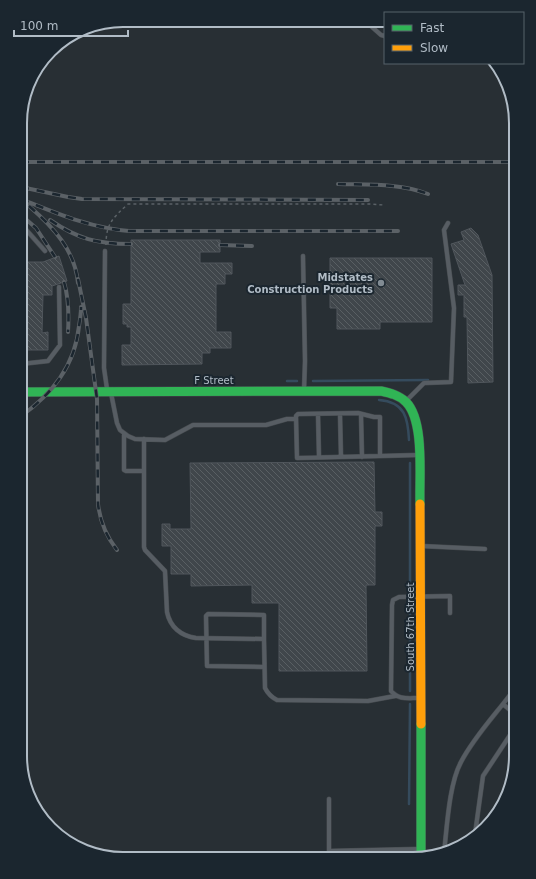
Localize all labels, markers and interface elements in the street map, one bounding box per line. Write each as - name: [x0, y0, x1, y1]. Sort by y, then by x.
- scale bar: [14, 12, 128, 38]
- legend: [384, 12, 524, 64]
- text: 100 m: [20, 19, 58, 33]
- text: Fast: [420, 21, 444, 35]
- text: Slow: [420, 41, 448, 55]
- place label: Midstates Construction Products: [247, 272, 373, 295]
- marker: Midstates Construction Products: [376, 278, 386, 288]
- street label: F Street: [194, 375, 234, 386]
- street label: South 67th Street: [405, 583, 416, 671]

